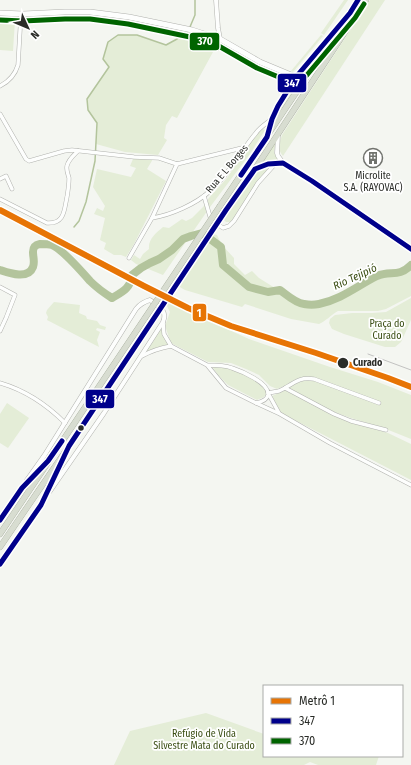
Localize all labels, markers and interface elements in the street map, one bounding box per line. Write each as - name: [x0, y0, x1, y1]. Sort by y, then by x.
- north arrow: [8, 8, 48, 48]
- text: N: [28, 28, 42, 41]
- line badge: 370: [189, 32, 220, 51]
- text: 370: [196, 35, 213, 48]
- line badge: 347: [277, 73, 307, 93]
- text: 347: [283, 77, 300, 90]
- street label: Rua E L Borges: [203, 142, 251, 196]
- building icon: Microlite S.A. (RAYOVAC): [362, 147, 384, 169]
- place label: Microlite S.A. (RAYOVAC): [343, 170, 403, 194]
- water label: Rio Tejipió: [331, 261, 379, 293]
- line badge: 1: [192, 303, 207, 322]
- text: 1: [197, 307, 201, 320]
- park label: Praça do Curado: [369, 318, 405, 342]
- marker: Curado: [336, 356, 350, 370]
- place label: Curado: [353, 357, 383, 369]
- line badge: 347: [85, 389, 115, 409]
- text: 347: [91, 393, 108, 406]
- unlabelled marker: [76, 423, 86, 433]
- legend: [263, 685, 403, 757]
- text: Metrô 1: [299, 694, 335, 708]
- text: 347: [299, 714, 315, 728]
- park label: Refúgio de Vida Silvestre Mata do Curado: [153, 727, 255, 752]
- text: 370: [299, 734, 315, 748]

